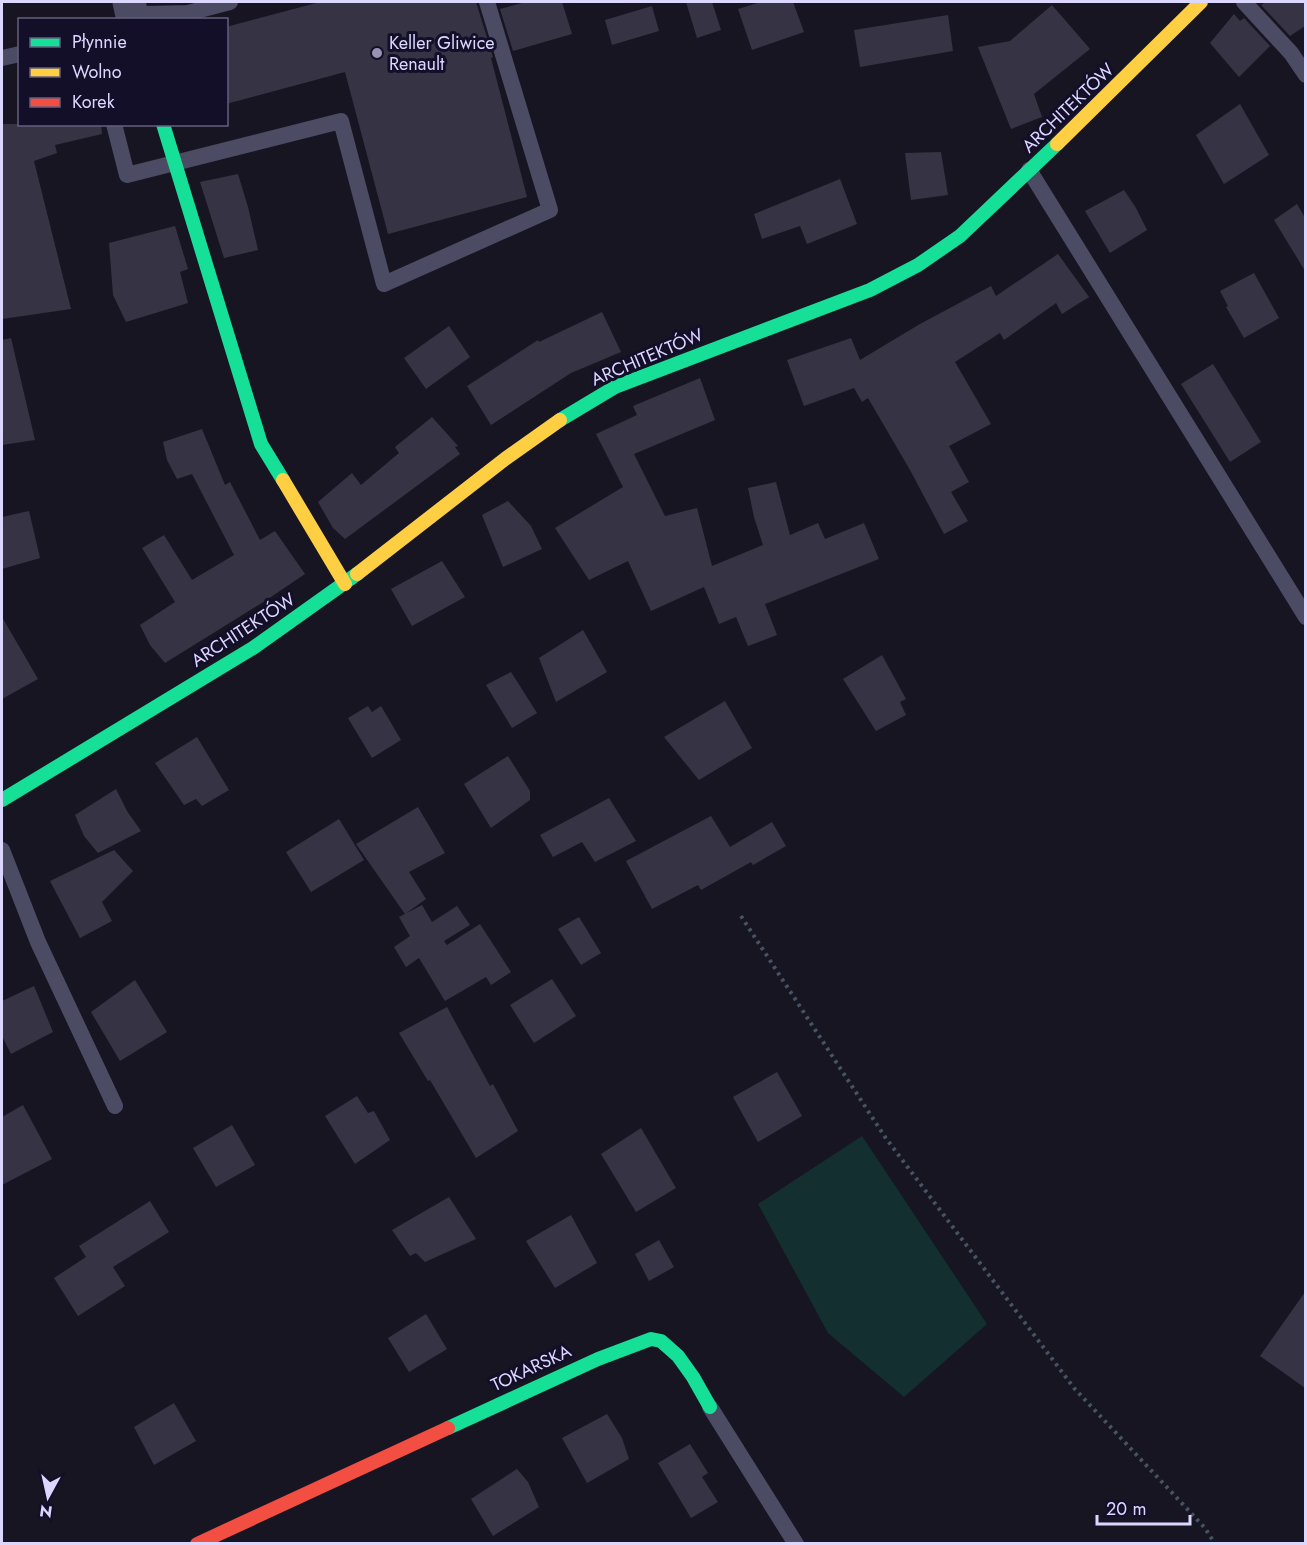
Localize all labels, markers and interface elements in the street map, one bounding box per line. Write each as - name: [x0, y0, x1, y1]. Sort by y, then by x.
- legend: [18, 18, 228, 126]
- text: Płynnie: [72, 29, 127, 55]
- place label: Keller Gliwice Renault: [389, 30, 495, 77]
- marker: Keller Gliwice Renault: [370, 46, 384, 60]
- street label: ARCHITEKTÓW: [1016, 57, 1120, 159]
- text: Wolno: [72, 59, 122, 85]
- text: Korek: [72, 89, 115, 115]
- street label: ARCHITEKTÓW: [587, 322, 707, 392]
- street label: ARCHITEKTÓW: [186, 586, 300, 673]
- street label: TOKARSKA: [487, 1338, 575, 1398]
- north arrow: [18, 1467, 78, 1527]
- scale bar: [1097, 1488, 1190, 1526]
- text: 20 m: [1106, 1496, 1146, 1522]
- text: N: [38, 1499, 54, 1524]

